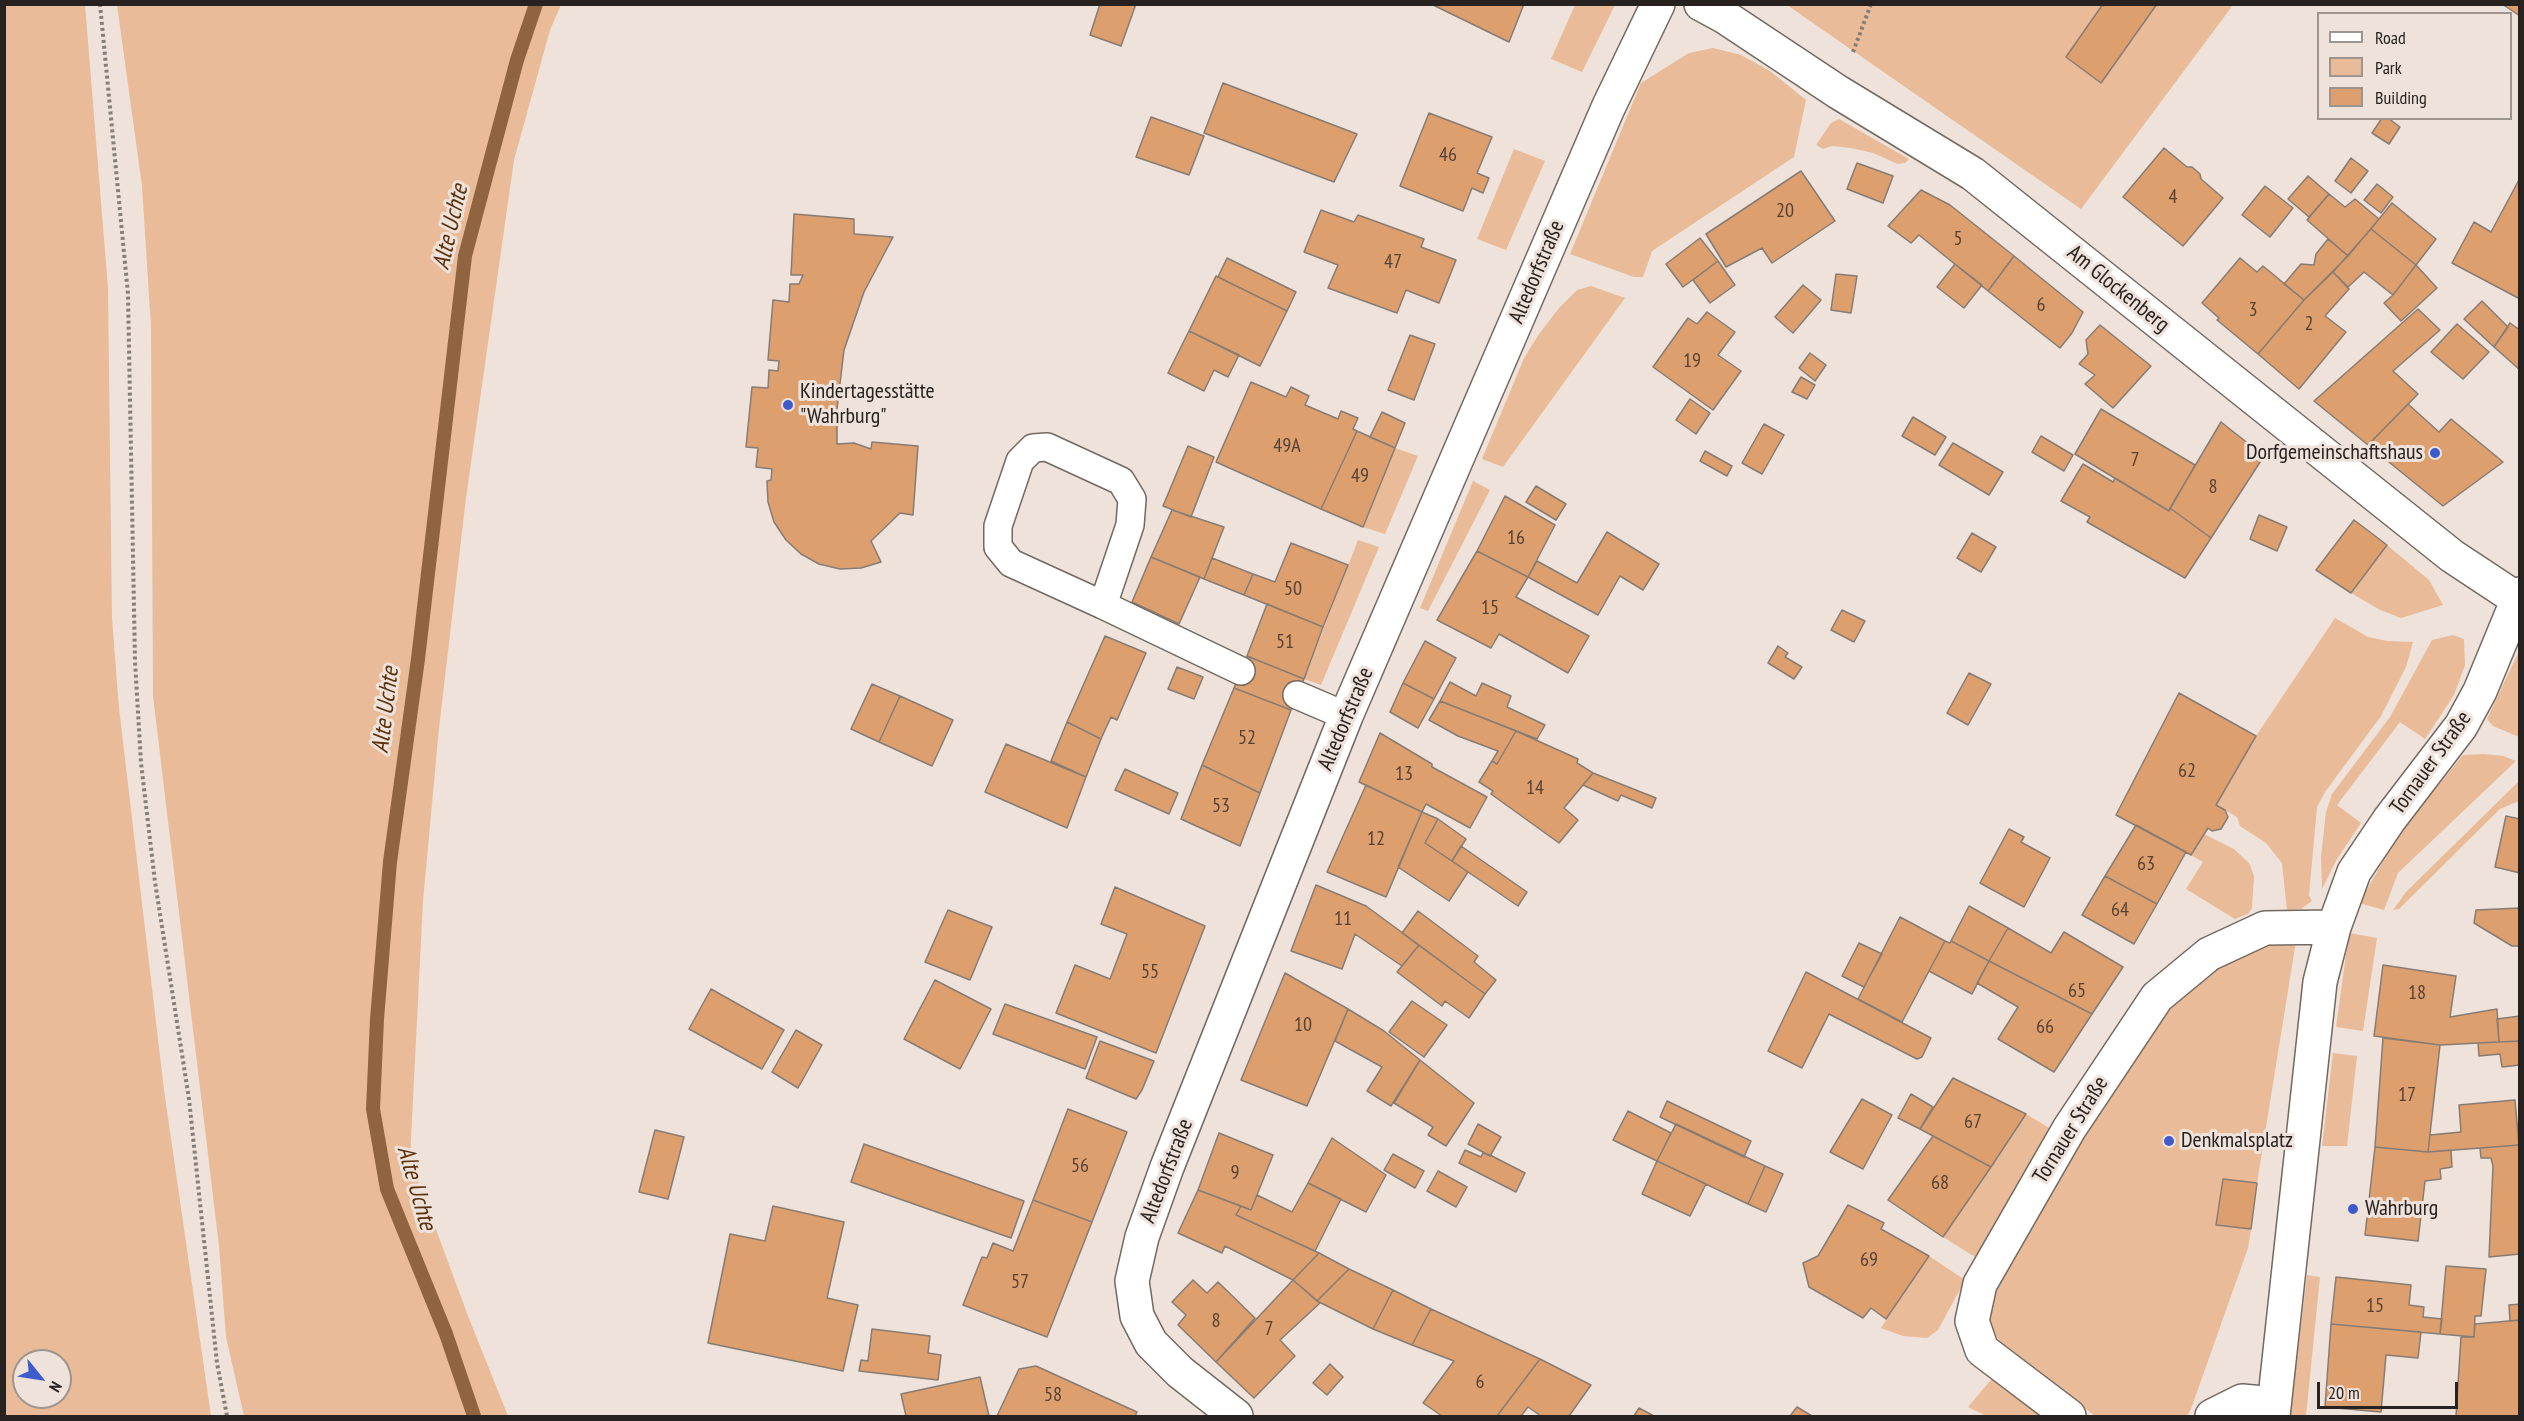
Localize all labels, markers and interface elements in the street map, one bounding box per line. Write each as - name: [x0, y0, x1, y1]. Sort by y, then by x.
- legend: [2317, 12, 2512, 120]
- text: Road: [2375, 26, 2406, 49]
- text: Park: [2375, 56, 2402, 79]
- text: Building: [2375, 86, 2427, 109]
- house number: 46: [1439, 143, 1457, 167]
- water label: Alte Uchte: [427, 182, 475, 272]
- house number: 4: [2169, 185, 2177, 209]
- house number: 20: [1776, 199, 1794, 223]
- street label: Altedorfstraße: [1503, 217, 1571, 327]
- house number: 5: [1954, 227, 1962, 251]
- street label: Am Glockenberg: [2062, 240, 2174, 338]
- house number: 47: [1384, 250, 1402, 274]
- house number: 6: [2037, 293, 2045, 317]
- house number: 3: [2249, 298, 2257, 322]
- house number: 2: [2305, 312, 2313, 336]
- house number: 19: [1683, 349, 1701, 373]
- place label: Kindertagesstätte "Wahrburg": [800, 379, 935, 430]
- marker: Kindertagesstätte "Wahrburg": [781, 398, 795, 412]
- house number: 49A: [1273, 434, 1301, 458]
- place label: Dorfgemeinschaftshaus: [2246, 440, 2423, 466]
- marker: Dorfgemeinschaftshaus: [2428, 446, 2442, 460]
- house number: 7: [2131, 448, 2139, 472]
- house number: 49: [1351, 464, 1369, 488]
- house number: 8: [2209, 475, 2217, 499]
- house number: 16: [1507, 526, 1525, 550]
- house number: 50: [1284, 577, 1302, 601]
- house number: 15: [1481, 596, 1499, 620]
- house number: 51: [1276, 630, 1294, 654]
- street label: Altedorfstraße: [1312, 664, 1380, 774]
- water label: Alte Uchte: [366, 665, 406, 755]
- street label: Tornauer Straße: [2385, 706, 2477, 820]
- house number: 52: [1238, 726, 1256, 750]
- house number: 62: [2178, 759, 2196, 783]
- house number: 13: [1395, 762, 1413, 786]
- house number: 14: [1526, 776, 1544, 800]
- house number: 53: [1212, 794, 1230, 818]
- house number: 12: [1367, 827, 1385, 851]
- house number: 63: [2137, 852, 2155, 876]
- house number: 64: [2111, 898, 2129, 922]
- house number: 11: [1334, 907, 1352, 931]
- house number: 55: [1141, 960, 1159, 984]
- house number: 65: [2068, 979, 2086, 1003]
- house number: 18: [2408, 981, 2426, 1005]
- house number: 10: [1294, 1013, 1312, 1037]
- house number: 66: [2036, 1015, 2054, 1039]
- street label: Tornauer Straße: [2028, 1072, 2114, 1188]
- house number: 17: [2398, 1083, 2416, 1107]
- house number: 67: [1964, 1110, 1982, 1134]
- street label: Altedorfstraße: [1135, 1115, 1199, 1227]
- place label: Denkmalsplatz: [2181, 1128, 2293, 1154]
- marker: Denkmalsplatz: [2162, 1134, 2176, 1148]
- water label: Alte Uchte: [390, 1143, 442, 1233]
- house number: 56: [1071, 1154, 1089, 1178]
- house number: 9: [1231, 1161, 1239, 1185]
- house number: 68: [1931, 1171, 1949, 1195]
- place label: Wahrburg: [2365, 1196, 2438, 1222]
- marker: Wahrburg: [2346, 1202, 2360, 1216]
- house number: 69: [1860, 1248, 1878, 1272]
- house number: 57: [1011, 1270, 1029, 1294]
- house number: 15: [2366, 1294, 2384, 1318]
- house number: 8: [1212, 1309, 1220, 1333]
- house number: 7: [1265, 1317, 1273, 1341]
- north arrow: [12, 1349, 72, 1409]
- house number: 6: [1476, 1370, 1484, 1394]
- scale bar: [2320, 1370, 2461, 1408]
- text: N: [45, 1378, 67, 1396]
- text: 20 m: [2328, 1381, 2360, 1404]
- house number: 58: [1044, 1383, 1062, 1407]

